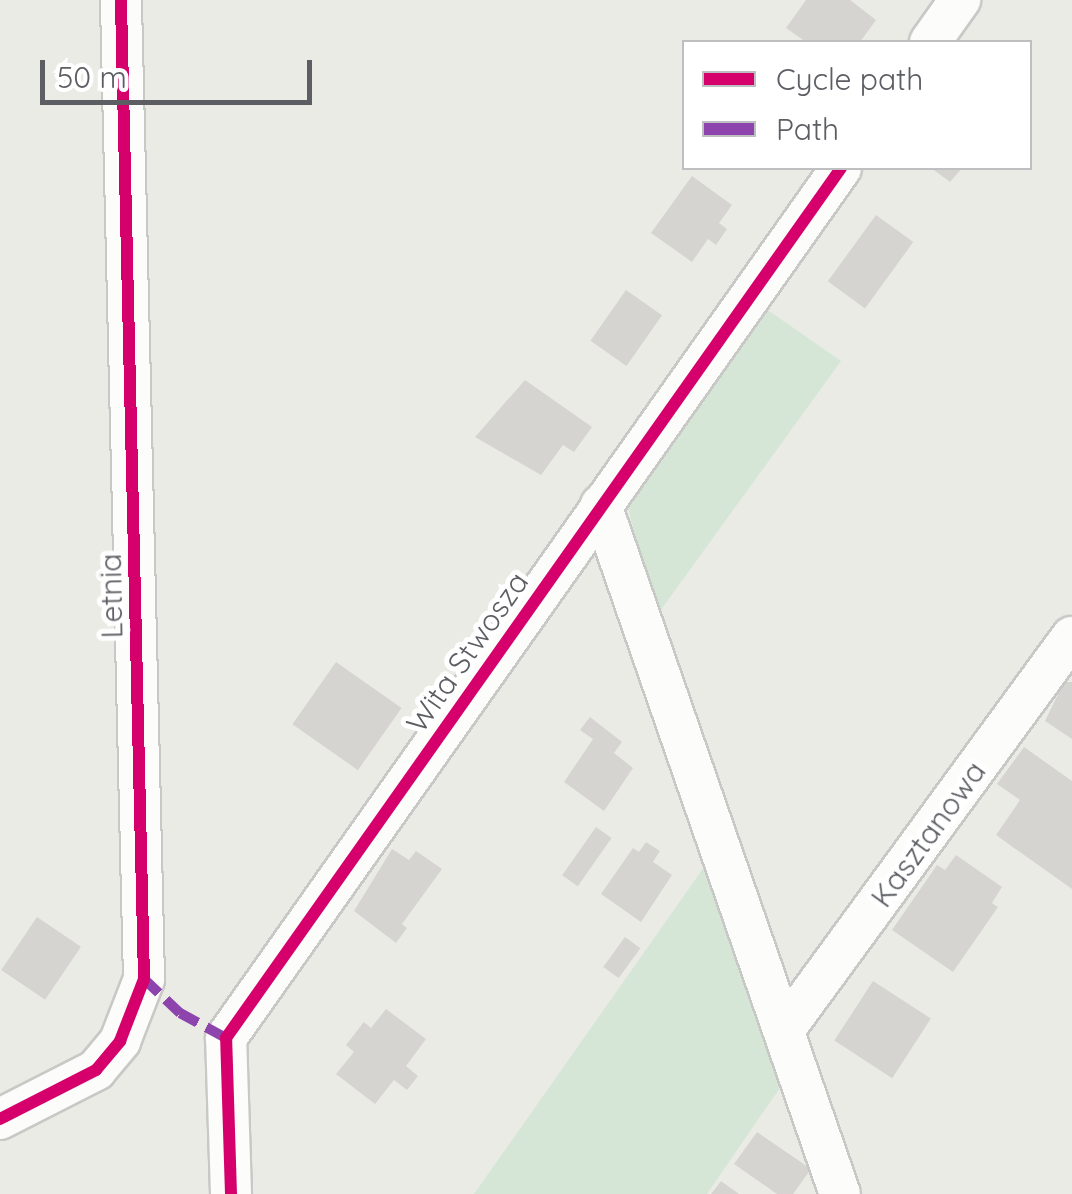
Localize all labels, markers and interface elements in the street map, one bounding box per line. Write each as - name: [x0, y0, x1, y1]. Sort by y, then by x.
- scale bar: [45, 40, 318, 102]
- legend: [682, 40, 1032, 170]
- text: 50 m: [57, 58, 127, 96]
- text: Cycle path: [776, 60, 923, 98]
- text: Path: [776, 110, 839, 148]
- street label: Letnia: [92, 553, 130, 639]
- street label: Wita Stwosza: [398, 565, 536, 739]
- street label: Kasztanowa: [863, 754, 993, 914]

